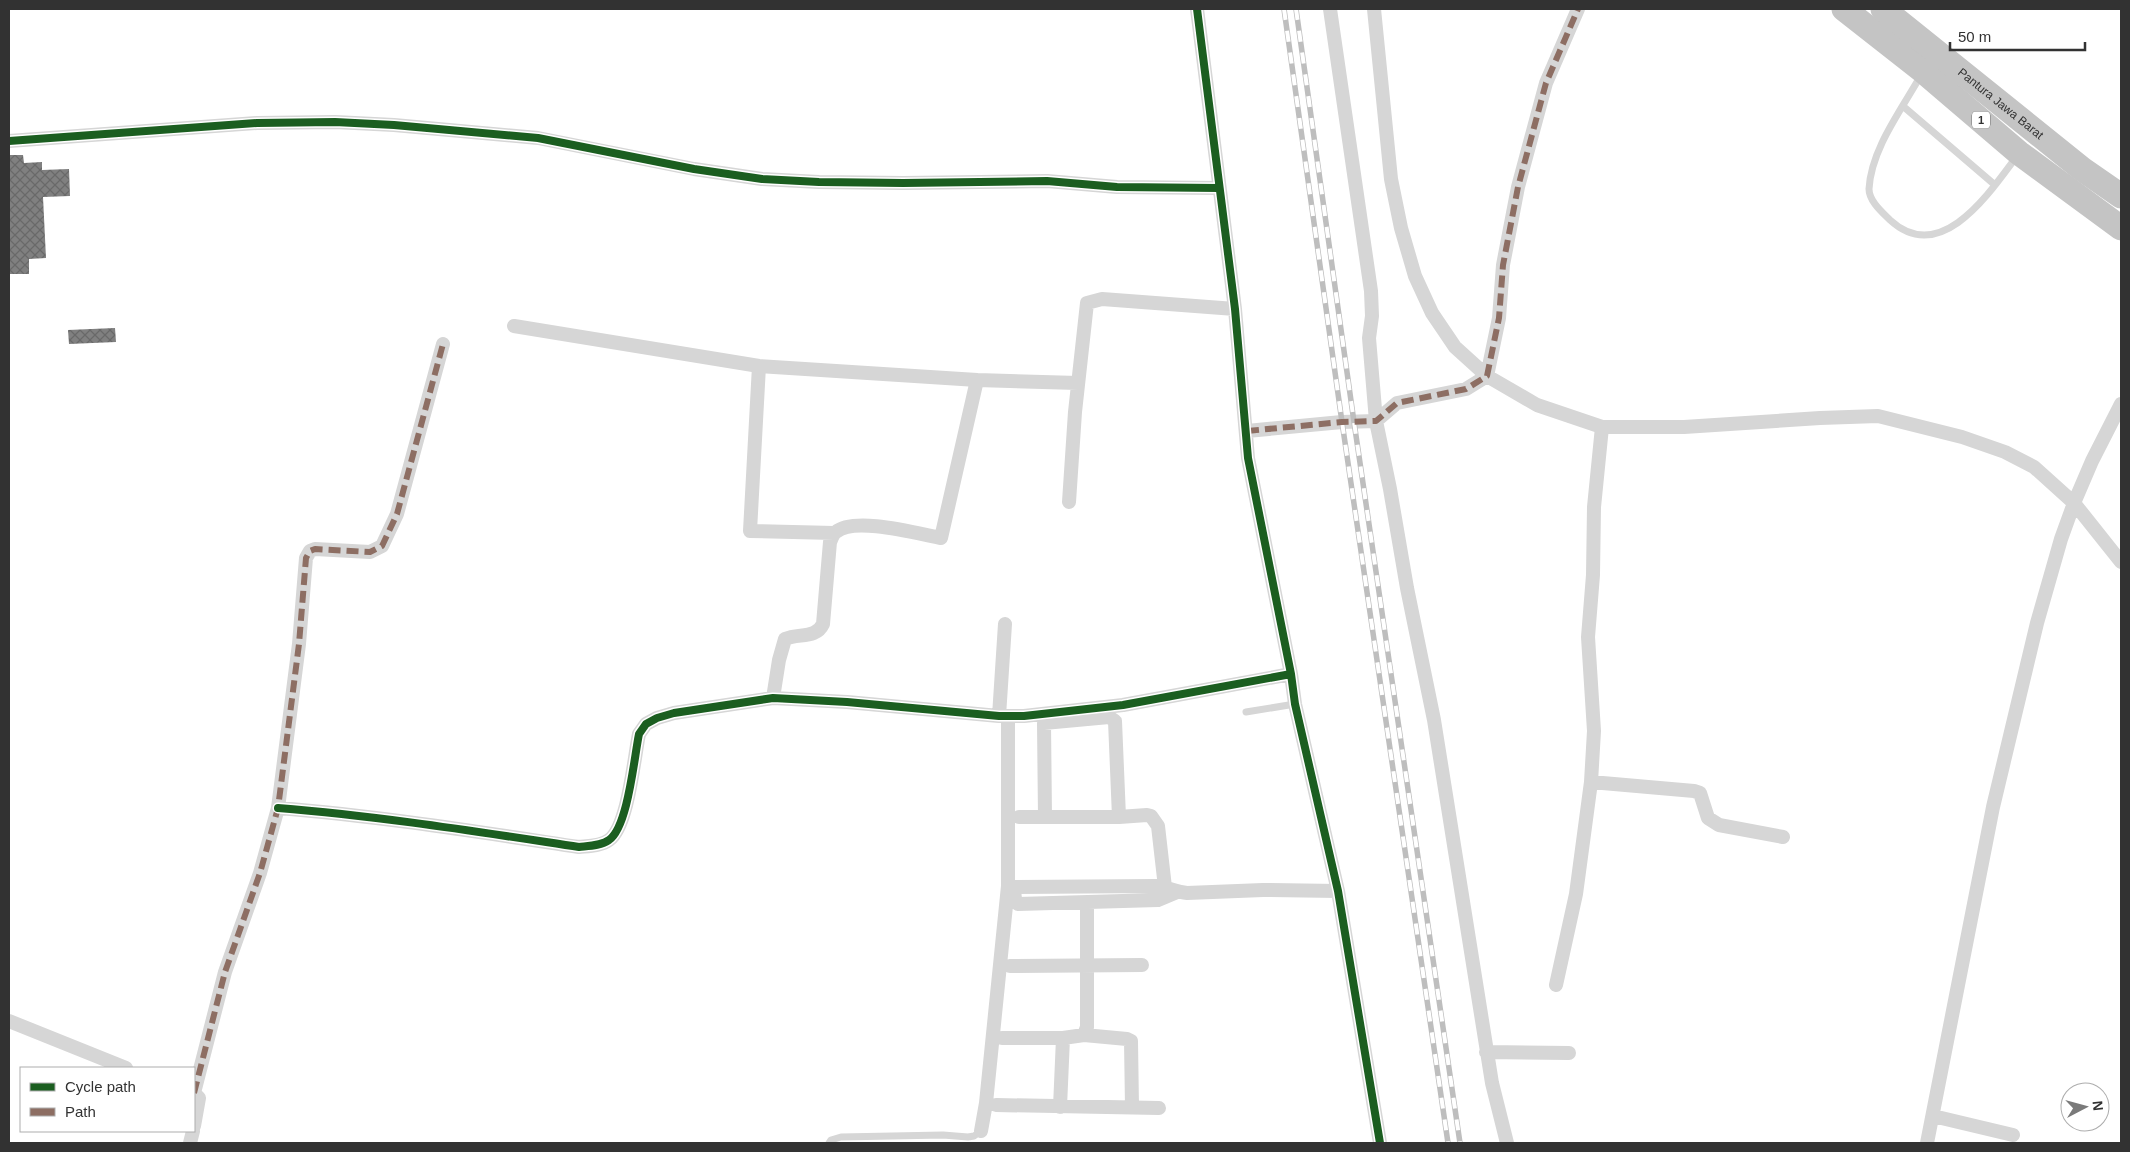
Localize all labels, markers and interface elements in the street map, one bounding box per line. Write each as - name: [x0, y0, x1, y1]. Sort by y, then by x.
- scale bar: [1950, 20, 2085, 52]
- text: 50 m: [1958, 28, 1991, 45]
- street label: Pantura Jawa Barat: [1955, 65, 2047, 143]
- road number: 1: [1972, 112, 1990, 128]
- legend: [20, 1067, 195, 1132]
- text: Cycle path: [65, 1078, 136, 1095]
- north arrow: [2060, 1082, 2110, 1132]
- text: N: [2089, 1100, 2106, 1112]
- text: Path: [65, 1103, 96, 1120]

